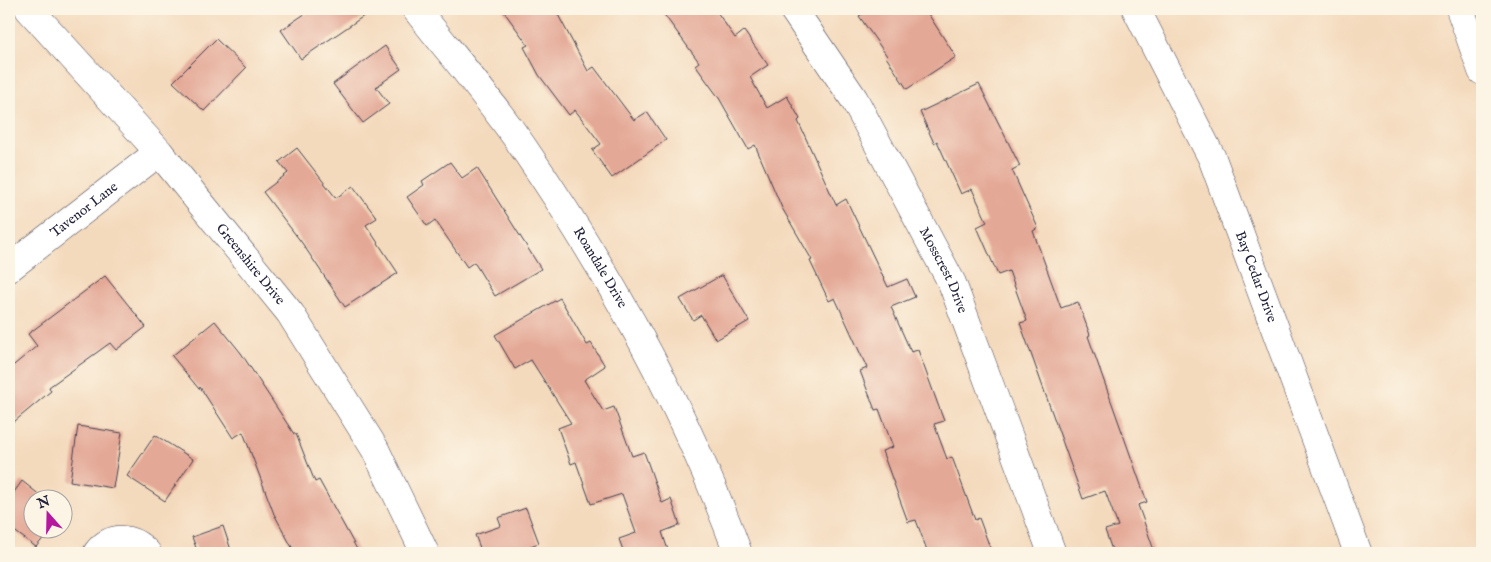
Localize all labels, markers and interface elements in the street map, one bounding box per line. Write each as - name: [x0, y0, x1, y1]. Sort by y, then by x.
- street label: Tavenor Lane: [47, 178, 122, 242]
- street label: Greenshire Drive: [212, 220, 289, 309]
- street label: Roandale Drive: [569, 224, 632, 312]
- street label: Mosscrest Drive: [915, 224, 972, 316]
- street label: Bay Cedar Drive: [1231, 229, 1281, 326]
- north arrow: [22, 490, 72, 540]
- text: N: [34, 492, 53, 514]

